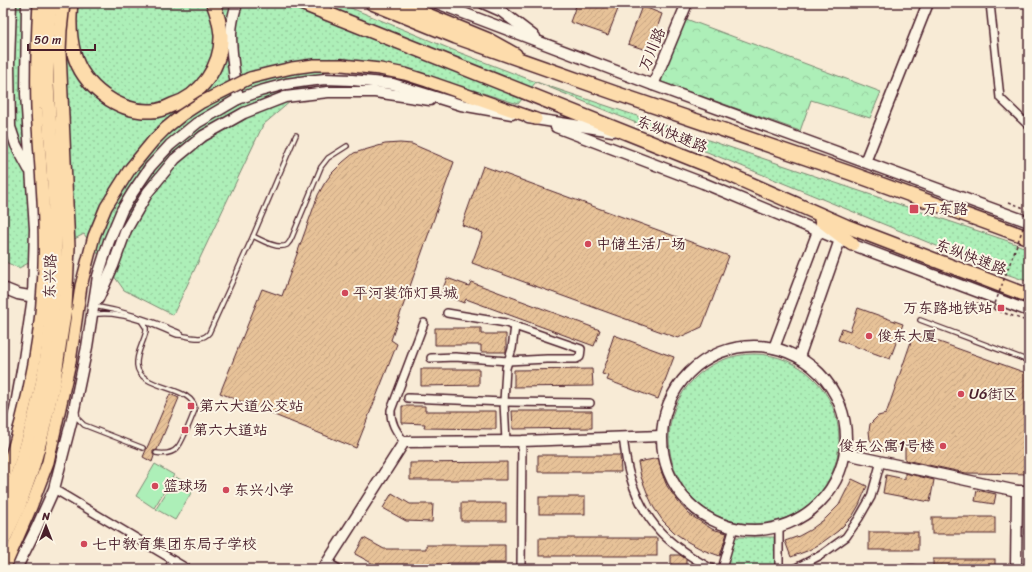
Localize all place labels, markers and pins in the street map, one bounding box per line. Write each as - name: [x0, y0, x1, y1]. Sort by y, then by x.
- place label: 万东路: [923, 196, 968, 222]
- marker: 万东路: [908, 203, 920, 215]
- place label: 中储生活广场: [596, 231, 686, 257]
- marker: 中储生活广场: [583, 239, 593, 249]
- place label: 平河装饰灯具城: [353, 280, 458, 306]
- marker: 平河装饰灯具城: [340, 288, 350, 298]
- place label: 万东路地铁站: [903, 295, 993, 321]
- marker: 万东路地铁站: [996, 303, 1006, 313]
- place label: 俊东大厦: [877, 323, 937, 349]
- marker: 俊东大厦: [864, 331, 874, 341]
- place label: U6街区: [969, 381, 1017, 407]
- marker: U6街区: [956, 389, 966, 399]
- place label: 第六大道公交站: [199, 393, 304, 419]
- marker: 第六大道公交站: [186, 401, 196, 411]
- place label: 第六大道站: [193, 417, 268, 443]
- marker: 第六大道站: [180, 425, 190, 435]
- place label: 俊东公寓1号楼: [839, 433, 935, 459]
- marker: 俊东公寓1号楼: [938, 441, 948, 451]
- place label: 篮球场: [163, 473, 208, 499]
- place label: 东兴小学: [234, 477, 294, 503]
- marker: 篮球场: [150, 481, 160, 491]
- marker: 东兴小学: [221, 485, 231, 495]
- place label: 七中教育集团东局子学校: [92, 531, 257, 557]
- marker: 七中教育集团东局子学校: [79, 539, 89, 549]

